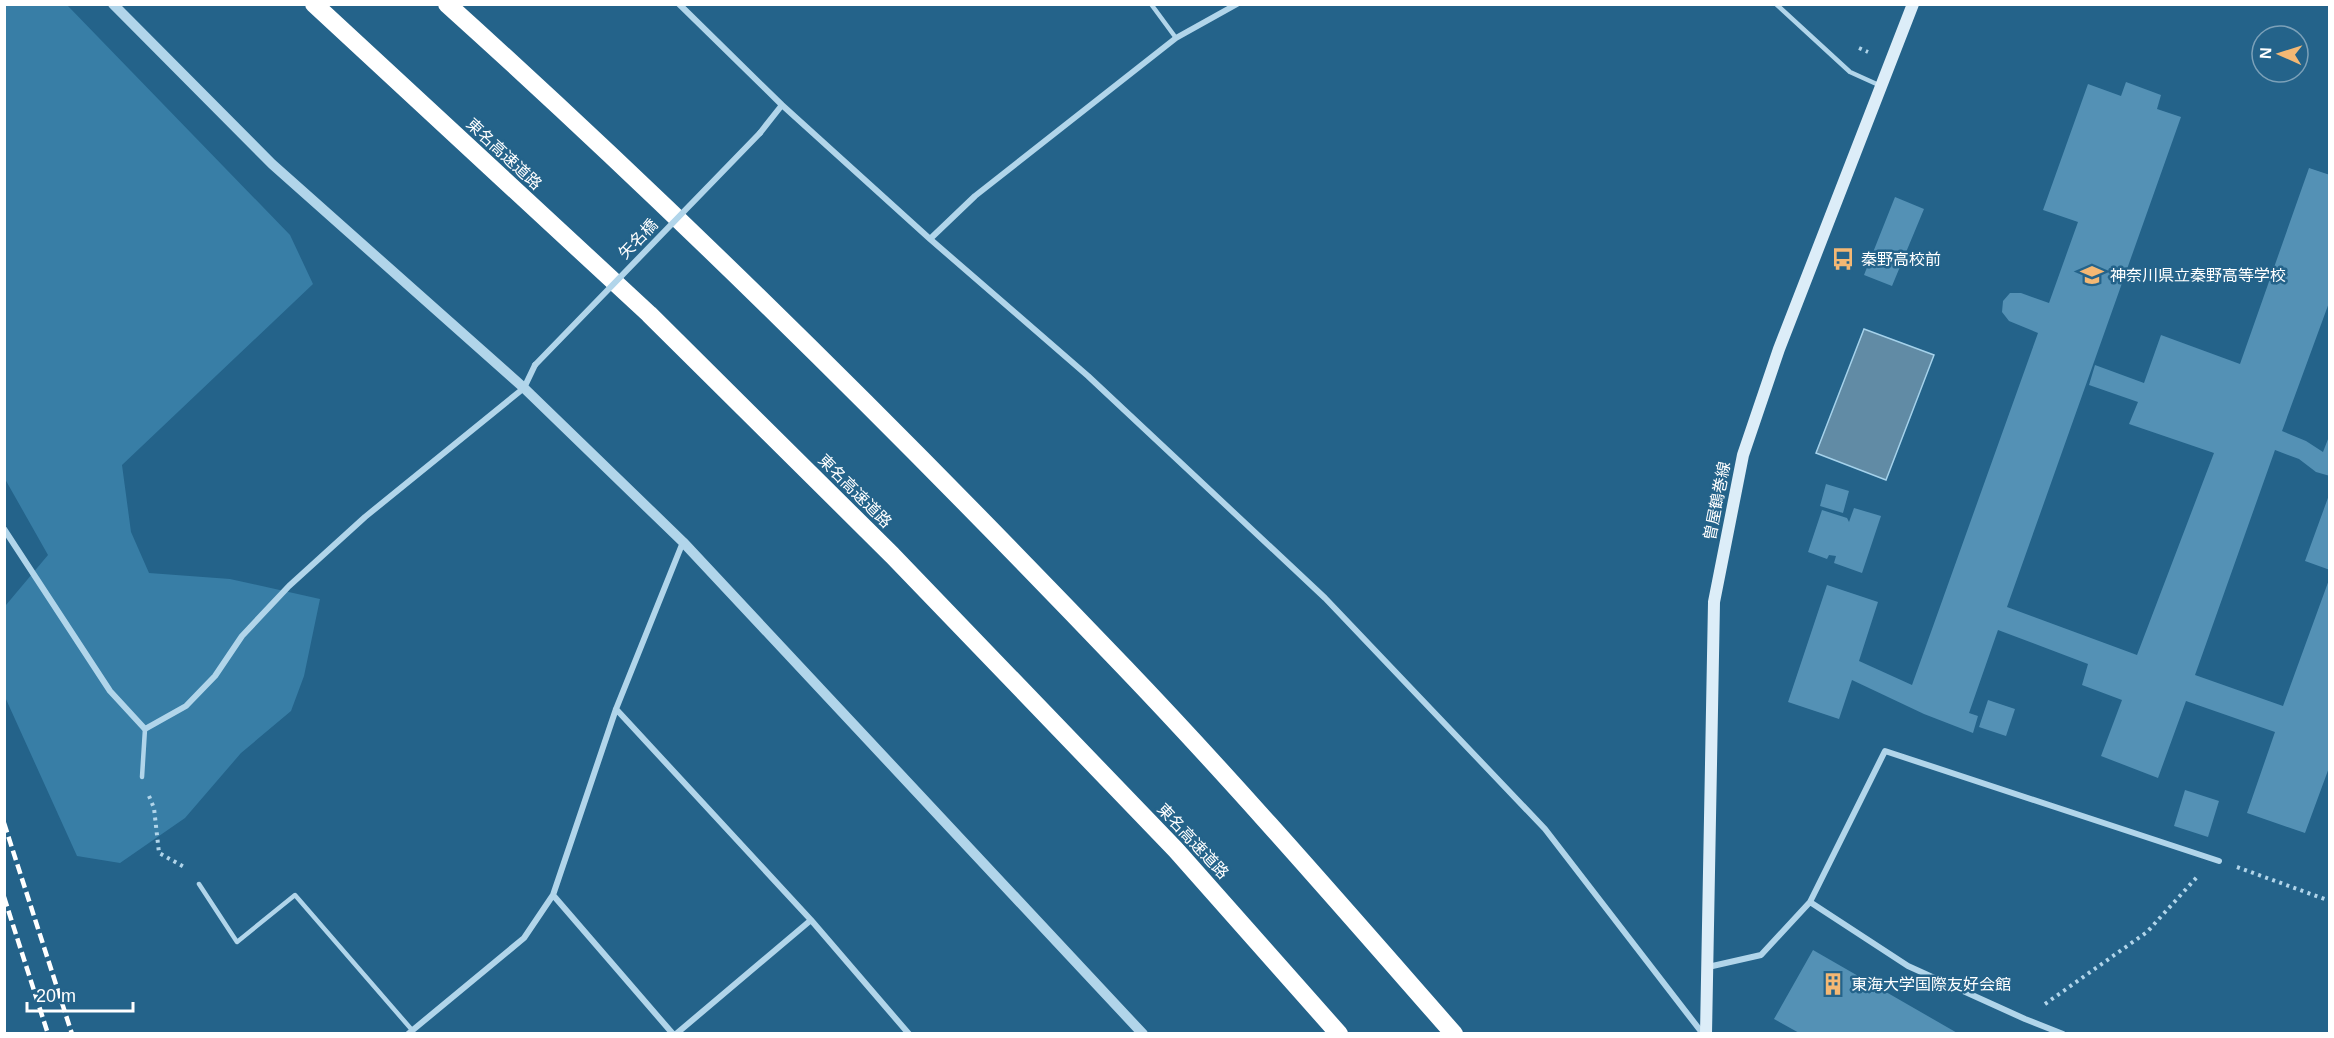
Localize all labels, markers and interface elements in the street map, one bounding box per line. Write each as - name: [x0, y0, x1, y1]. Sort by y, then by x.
- north arrow: [2250, 24, 2310, 84]
- text: N: [2257, 47, 2274, 59]
- street label: 東名高速道路: [463, 115, 545, 193]
- street label: 矢名橋: [615, 216, 661, 262]
- bus stop icon: 秦野高校前: [1830, 246, 1856, 272]
- place label: 秦野高校前: [1861, 251, 1941, 268]
- school or university icon: 神奈川県立秦野高等学校: [2079, 262, 2105, 288]
- place label: 神奈川県立秦野高等学校: [2110, 267, 2286, 284]
- street label: 東名高速道路: [815, 451, 895, 531]
- street label: 曽屋鶴巻線: [1701, 460, 1733, 542]
- street label: 東名高速道路: [1154, 800, 1232, 882]
- building icon: 東海大学国際友好会館: [1820, 971, 1846, 997]
- scale bar: [27, 975, 134, 1013]
- place label: 東海大学国際友好会館: [1851, 976, 2011, 993]
- text: 20 m: [36, 986, 76, 1006]

